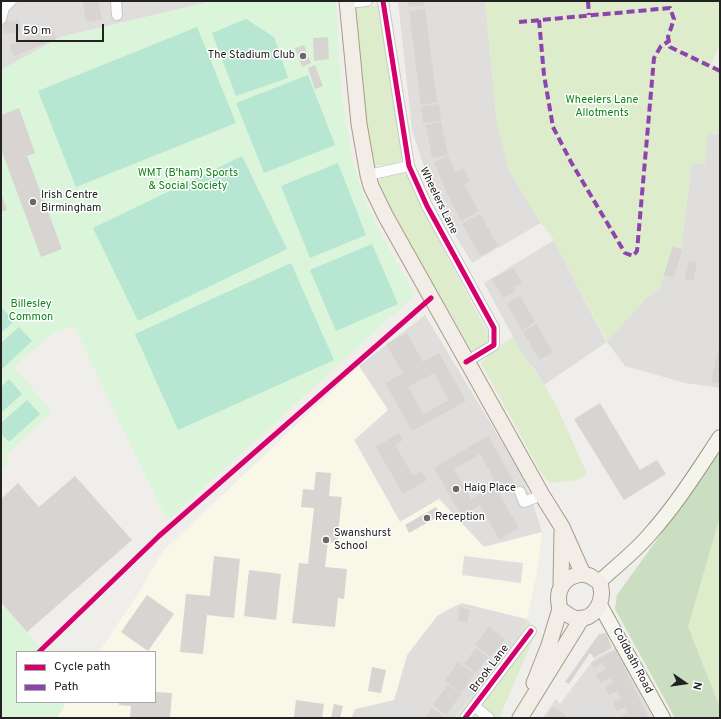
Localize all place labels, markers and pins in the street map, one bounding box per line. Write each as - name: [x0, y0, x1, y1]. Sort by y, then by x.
- place label: The Stadium Club: [208, 49, 295, 63]
- marker: The Stadium Club: [298, 51, 308, 61]
- place label: Irish Centre Birmingham: [41, 189, 101, 215]
- marker: Irish Centre Birmingham: [28, 197, 38, 207]
- place label: Haig Place: [464, 482, 516, 496]
- marker: Haig Place: [451, 484, 461, 494]
- place label: Reception: [435, 511, 485, 525]
- marker: Reception: [422, 513, 432, 523]
- place label: Swanshurst School: [334, 527, 391, 553]
- marker: Swanshurst School: [321, 535, 331, 545]

